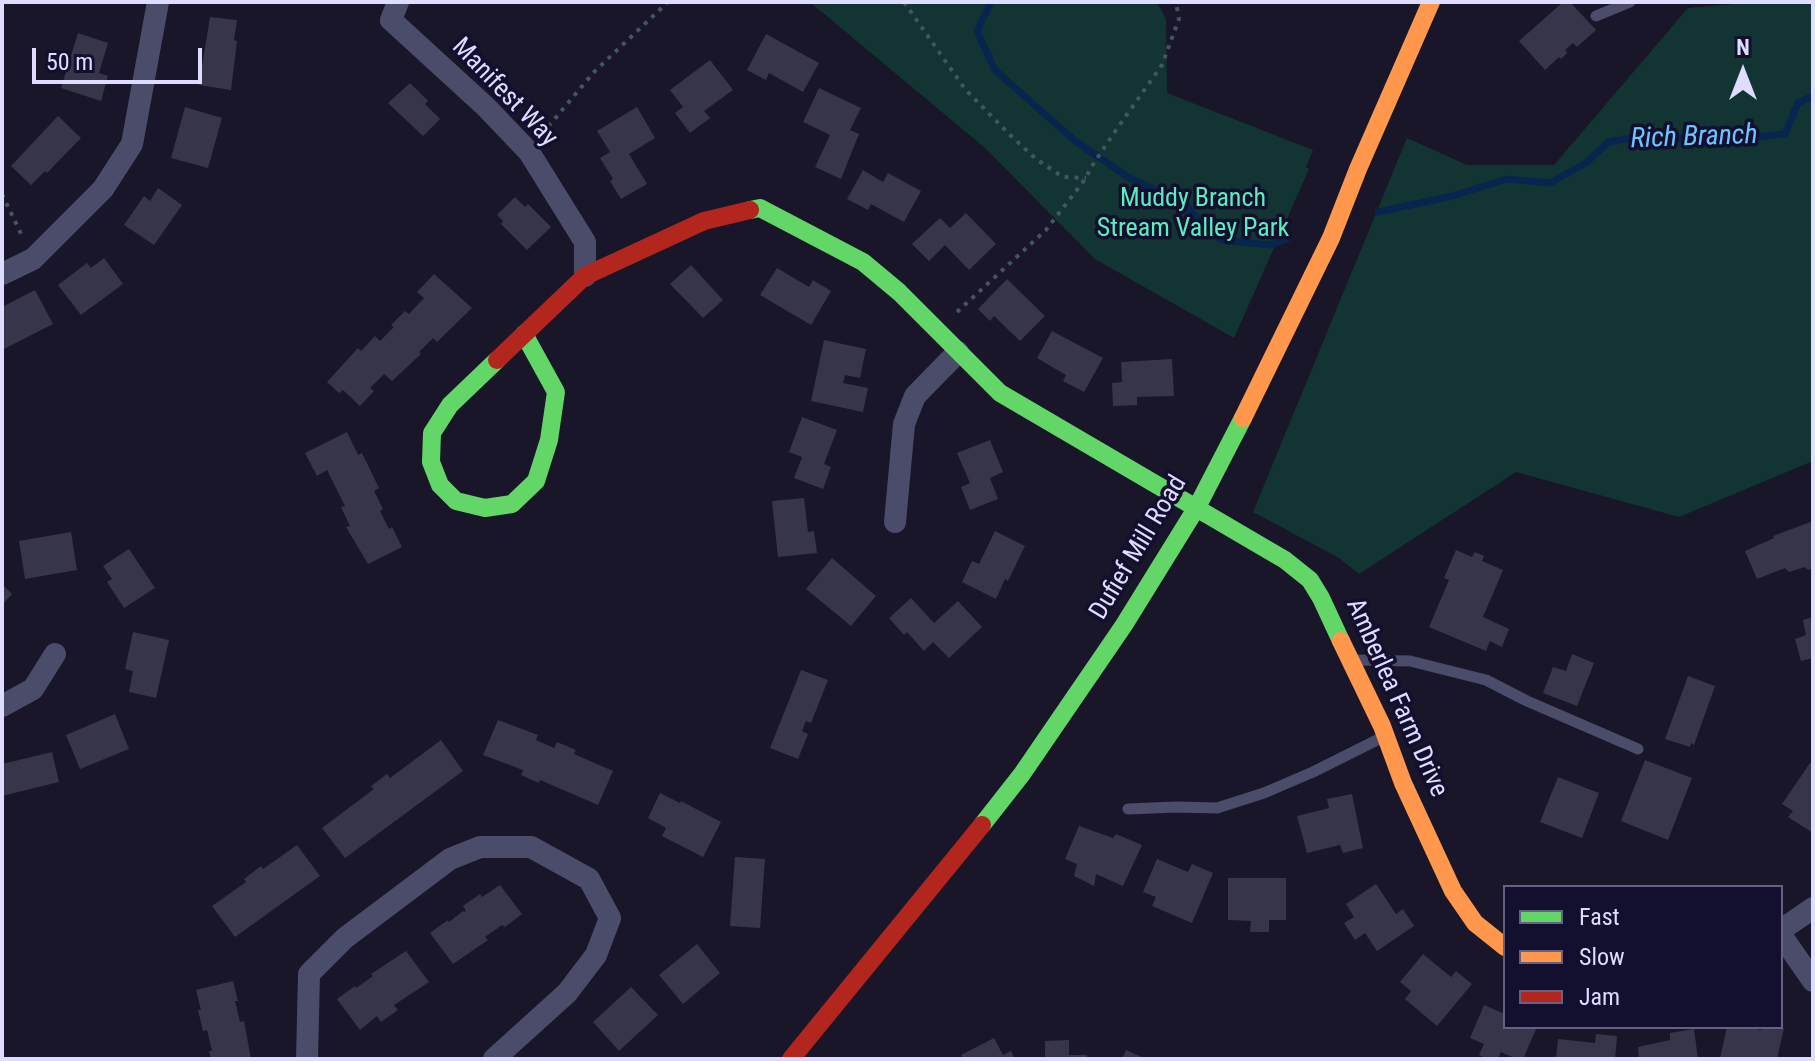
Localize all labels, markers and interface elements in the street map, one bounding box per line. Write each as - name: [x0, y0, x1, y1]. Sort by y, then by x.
- scale bar: [36, 32, 206, 82]
- street label: Manifest Way: [445, 32, 563, 154]
- north arrow: [1703, 32, 1783, 112]
- text: N: [1736, 35, 1750, 60]
- text: 50 m: [46, 48, 93, 76]
- water label: Rich Branch: [1630, 119, 1758, 157]
- park label: Muddy Branch Stream Valley Park: [1097, 183, 1289, 244]
- street label: Dufief Mill Road: [1084, 470, 1194, 626]
- street label: Amberlea Farm Drive: [1338, 594, 1454, 802]
- legend: [1503, 885, 1783, 1029]
- text: Fast: [1579, 903, 1620, 931]
- text: Slow: [1579, 943, 1625, 971]
- text: Jam: [1579, 983, 1620, 1011]

